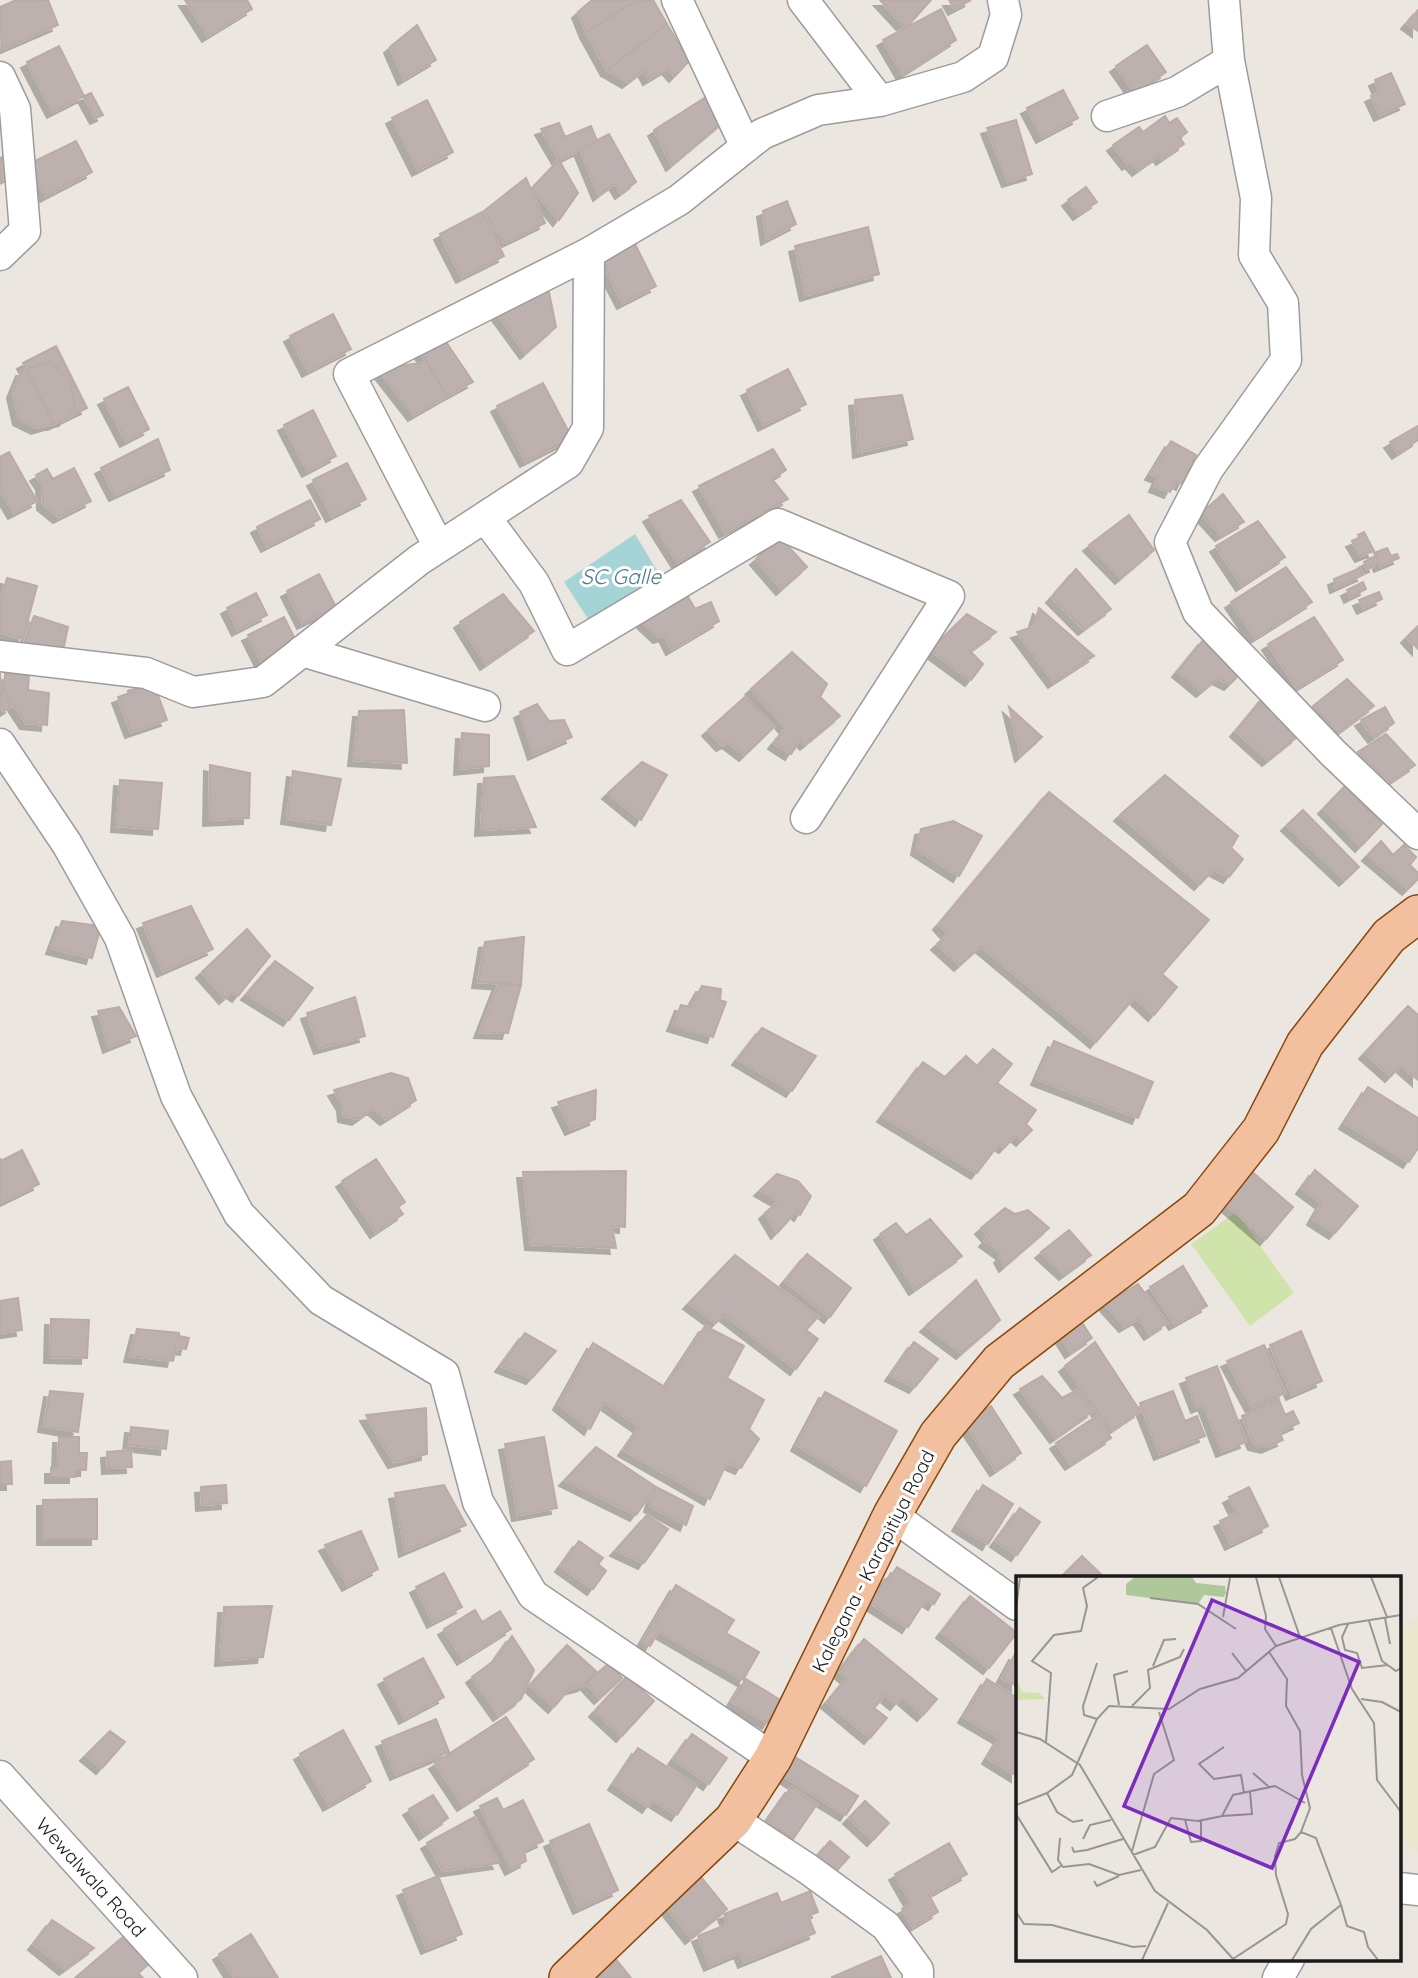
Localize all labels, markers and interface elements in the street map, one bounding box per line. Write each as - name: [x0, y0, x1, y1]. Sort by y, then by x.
- water label: SC Galle: [581, 563, 662, 589]
- street label: Kalegana - Karapitiya Road: [806, 1446, 940, 1676]
- inset map: [1016, 1576, 1400, 1960]
- street label: Wewalwala Road: [31, 1812, 151, 1942]

